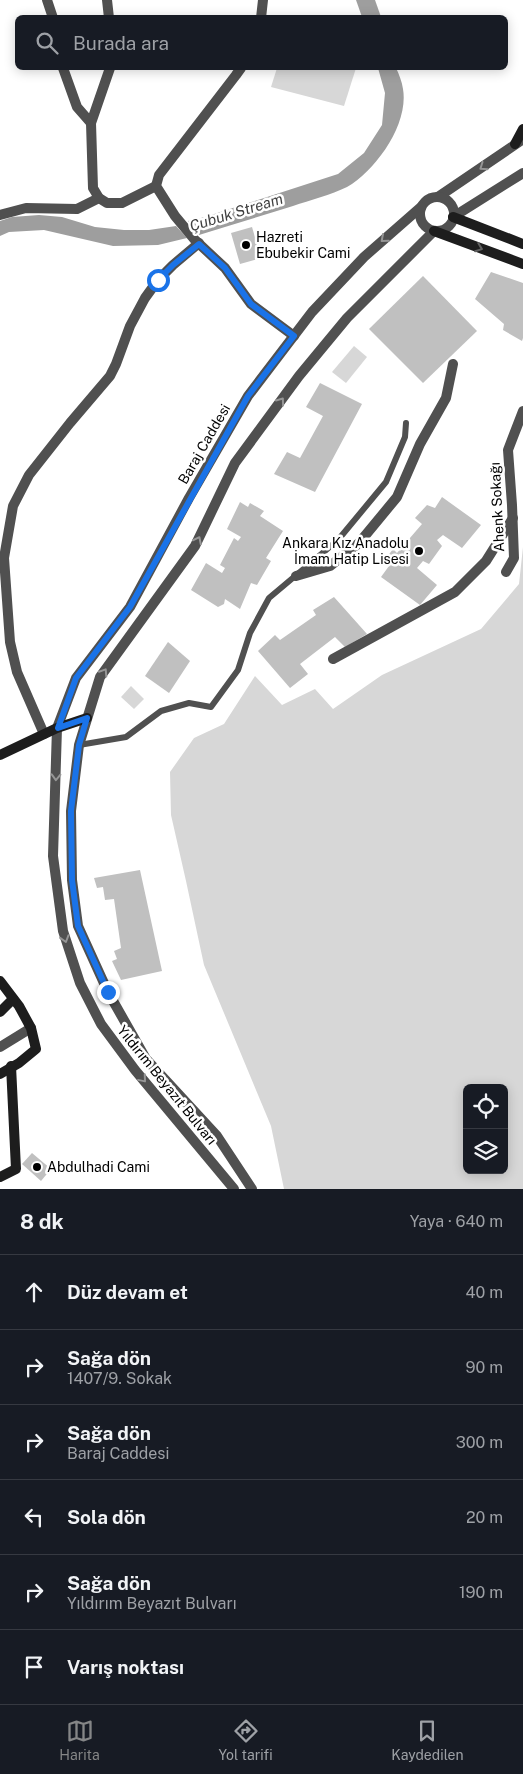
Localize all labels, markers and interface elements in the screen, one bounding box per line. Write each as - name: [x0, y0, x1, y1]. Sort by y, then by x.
- search box: [15, 15, 508, 70]
- icon: search: [33, 29, 61, 57]
- text: Burada ara: [73, 32, 169, 54]
- one-way arrow: [480, 161, 489, 169]
- water label: Çubuk Stream: [187, 190, 285, 234]
- place label: Hazreti Ebubekir Cami: [256, 229, 350, 261]
- one-way arrow: [381, 233, 390, 242]
- marker: Hazreti Ebubekir Cami: [240, 239, 252, 251]
- one-way arrow: [474, 242, 482, 252]
- route start: [147, 269, 170, 292]
- one-way arrow: [275, 397, 284, 407]
- street label: Baraj Caddesi: [175, 401, 233, 487]
- street label: Ahenk Sokağı: [487, 462, 507, 552]
- place label: Ankara Kız Anadolu İmam Hatip Lisesi: [282, 535, 409, 567]
- one-way arrow: [192, 536, 202, 545]
- marker: Ankara Kız Anadolu İmam Hatip Lisesi: [413, 545, 425, 557]
- one-way arrow: [98, 669, 107, 678]
- one-way arrow: [50, 773, 61, 781]
- one-way arrow: [60, 934, 70, 942]
- route end: [97, 981, 120, 1004]
- street label: Yıldırım Beyazıt Bulvarı: [114, 1022, 220, 1148]
- one-way arrow: [138, 1074, 147, 1083]
- map controls: [463, 1084, 508, 1174]
- button: locate: [463, 1084, 508, 1129]
- button: layers: [463, 1129, 508, 1174]
- place label: Abdulhadi Cami: [47, 1159, 150, 1175]
- marker: Abdulhadi Cami: [31, 1161, 43, 1173]
- text: 8 dk: [20, 1209, 64, 1234]
- text: Yaya · 640 m: [410, 1212, 503, 1231]
- icon: ahead: [20, 1278, 48, 1306]
- text: Düz devam et: [67, 1281, 188, 1303]
- text: 40 m: [465, 1283, 503, 1302]
- text: Sağa dön: [67, 1347, 151, 1369]
- icon: right: [20, 1353, 48, 1381]
- text: 90 m: [466, 1358, 503, 1377]
- text: 1407/9. Sokak: [67, 1369, 172, 1388]
- text: Sağa dön: [67, 1422, 151, 1444]
- icon: right: [20, 1428, 48, 1456]
- text: 300 m: [456, 1433, 503, 1452]
- text: Baraj Caddesi: [67, 1444, 169, 1463]
- icon: left: [20, 1503, 48, 1531]
- text: Sola dön: [67, 1506, 146, 1528]
- text: 20 m: [466, 1508, 503, 1527]
- text: Sağa dön: [67, 1572, 151, 1594]
- icon: right: [20, 1578, 48, 1606]
- text: 190 m: [459, 1583, 503, 1602]
- text: Yıldırım Beyazıt Bulvarı: [67, 1594, 237, 1613]
- icon: arrive: [20, 1653, 48, 1681]
- text: Varış noktası: [67, 1656, 184, 1678]
- tab: Harita: [59, 1717, 100, 1763]
- tab: Yol tarifi: [218, 1717, 273, 1763]
- tab: Kaydedilen: [391, 1717, 464, 1763]

